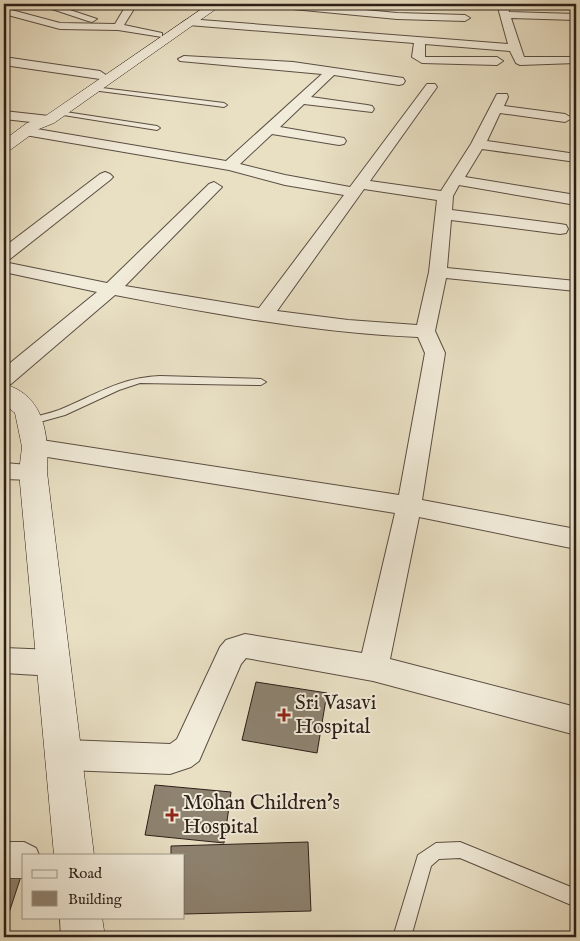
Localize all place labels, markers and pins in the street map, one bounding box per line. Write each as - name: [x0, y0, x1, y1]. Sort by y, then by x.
- place label: Sri Vasavi Hospital: [295, 690, 376, 741]
- marker: Sri Vasavi Hospital: [277, 708, 291, 722]
- place label: Mohan Children's Hospital: [183, 790, 340, 841]
- marker: Mohan Children's Hospital: [165, 808, 179, 822]

